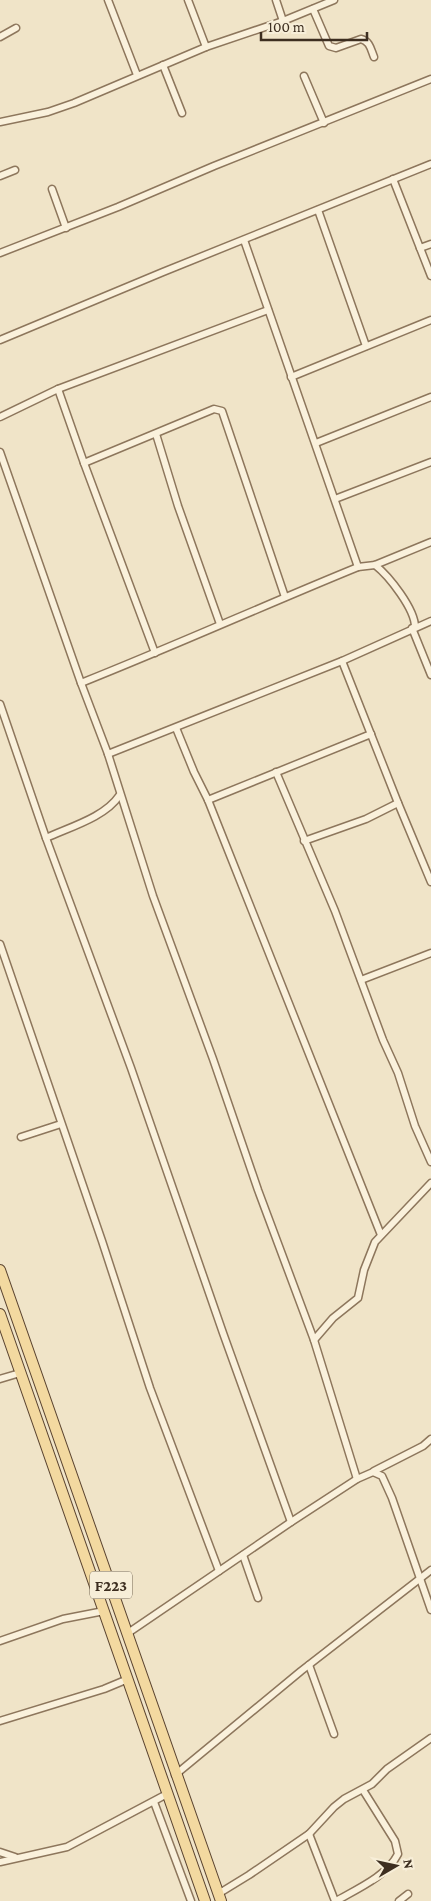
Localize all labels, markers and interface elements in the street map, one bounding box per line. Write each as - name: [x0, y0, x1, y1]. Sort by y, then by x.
- scale bar: [261, 10, 367, 42]
- text: 100 m: [268, 19, 305, 35]
- road number: F223: [90, 1572, 132, 1598]
- north arrow: [371, 1841, 421, 1891]
- text: N: [400, 1858, 418, 1870]

